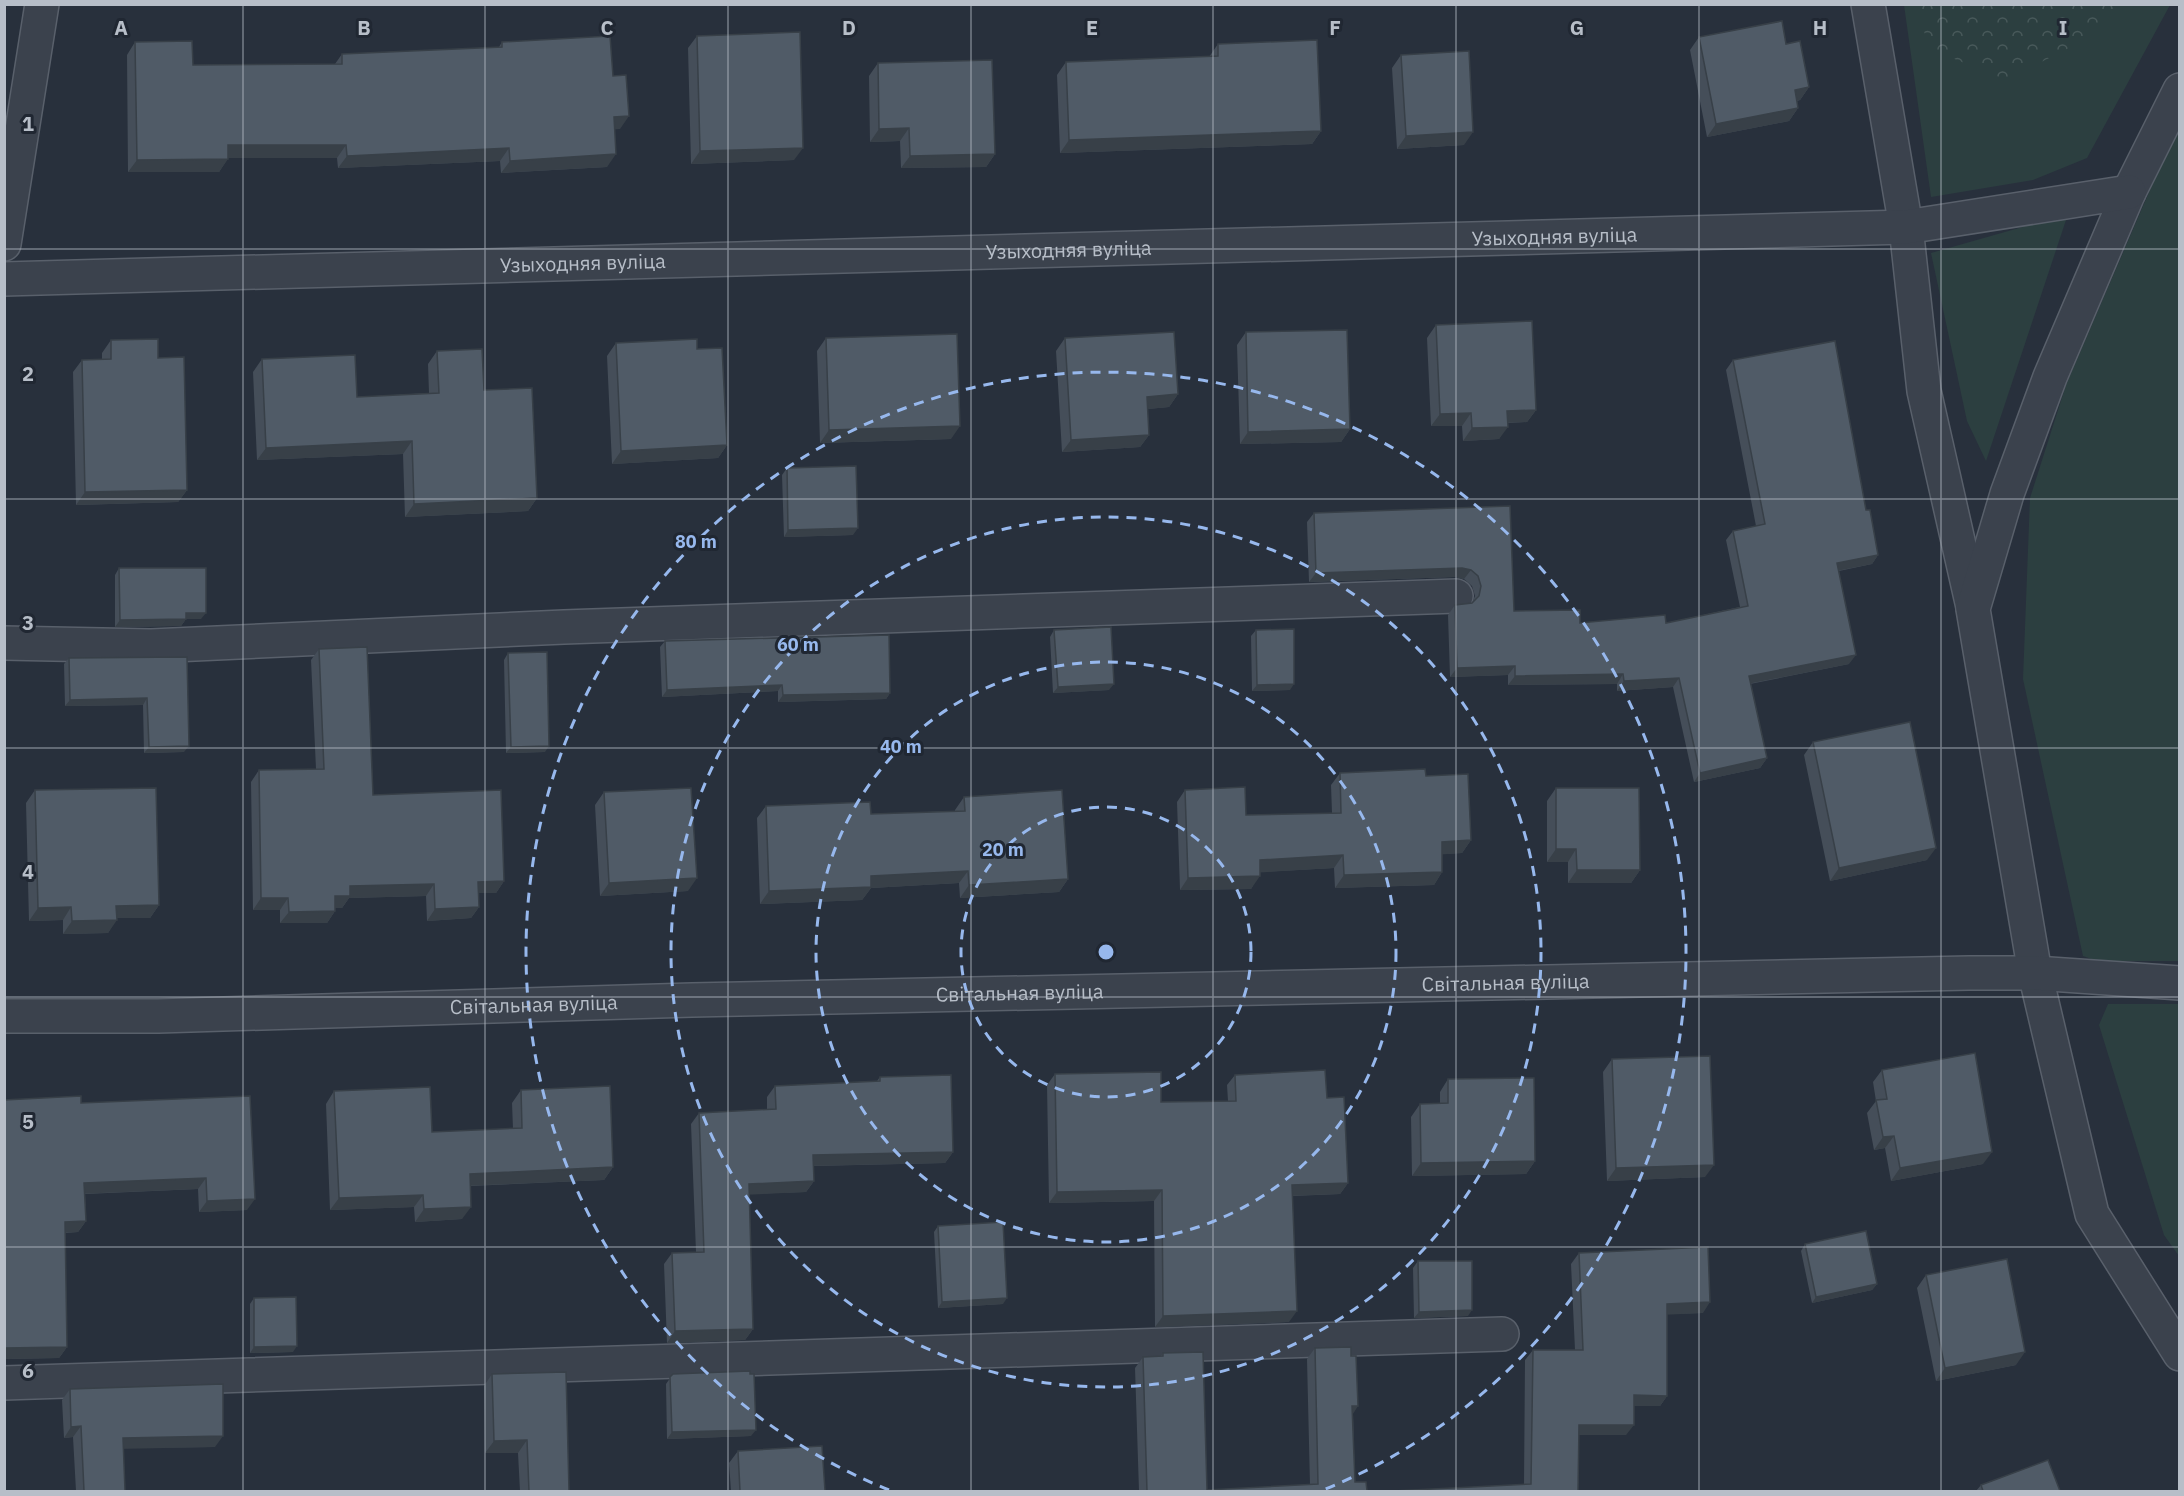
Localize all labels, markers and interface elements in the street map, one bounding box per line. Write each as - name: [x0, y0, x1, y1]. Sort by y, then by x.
- text: A: [114, 14, 128, 41]
- text: B: [357, 14, 371, 41]
- text: C: [600, 14, 614, 41]
- text: D: [842, 14, 856, 41]
- text: E: [1086, 14, 1098, 41]
- text: F: [1329, 14, 1341, 41]
- text: G: [1570, 14, 1584, 41]
- text: H: [1813, 14, 1827, 41]
- text: I: [2059, 14, 2067, 41]
- text: 1: [22, 110, 34, 137]
- street label: Узыходняя вуліца: [1471, 220, 1638, 252]
- street label: Узыходняя вуліца: [985, 234, 1152, 265]
- street label: Узыходняя вуліца: [499, 247, 666, 278]
- text: 2: [22, 360, 34, 387]
- text: 80 m: [675, 530, 717, 553]
- text: 3: [22, 609, 34, 636]
- text: 60 m: [777, 633, 819, 656]
- text: 40 m: [880, 735, 922, 758]
- text: 20 m: [982, 838, 1024, 861]
- text: 4: [22, 858, 34, 885]
- centre of rings: [1096, 942, 1116, 962]
- street label: Світальная вуліца: [1421, 967, 1590, 998]
- street label: Світальная вуліца: [935, 977, 1104, 1008]
- street label: Світальная вуліца: [449, 988, 618, 1020]
- text: 5: [22, 1108, 34, 1135]
- text: 6: [22, 1357, 34, 1384]

